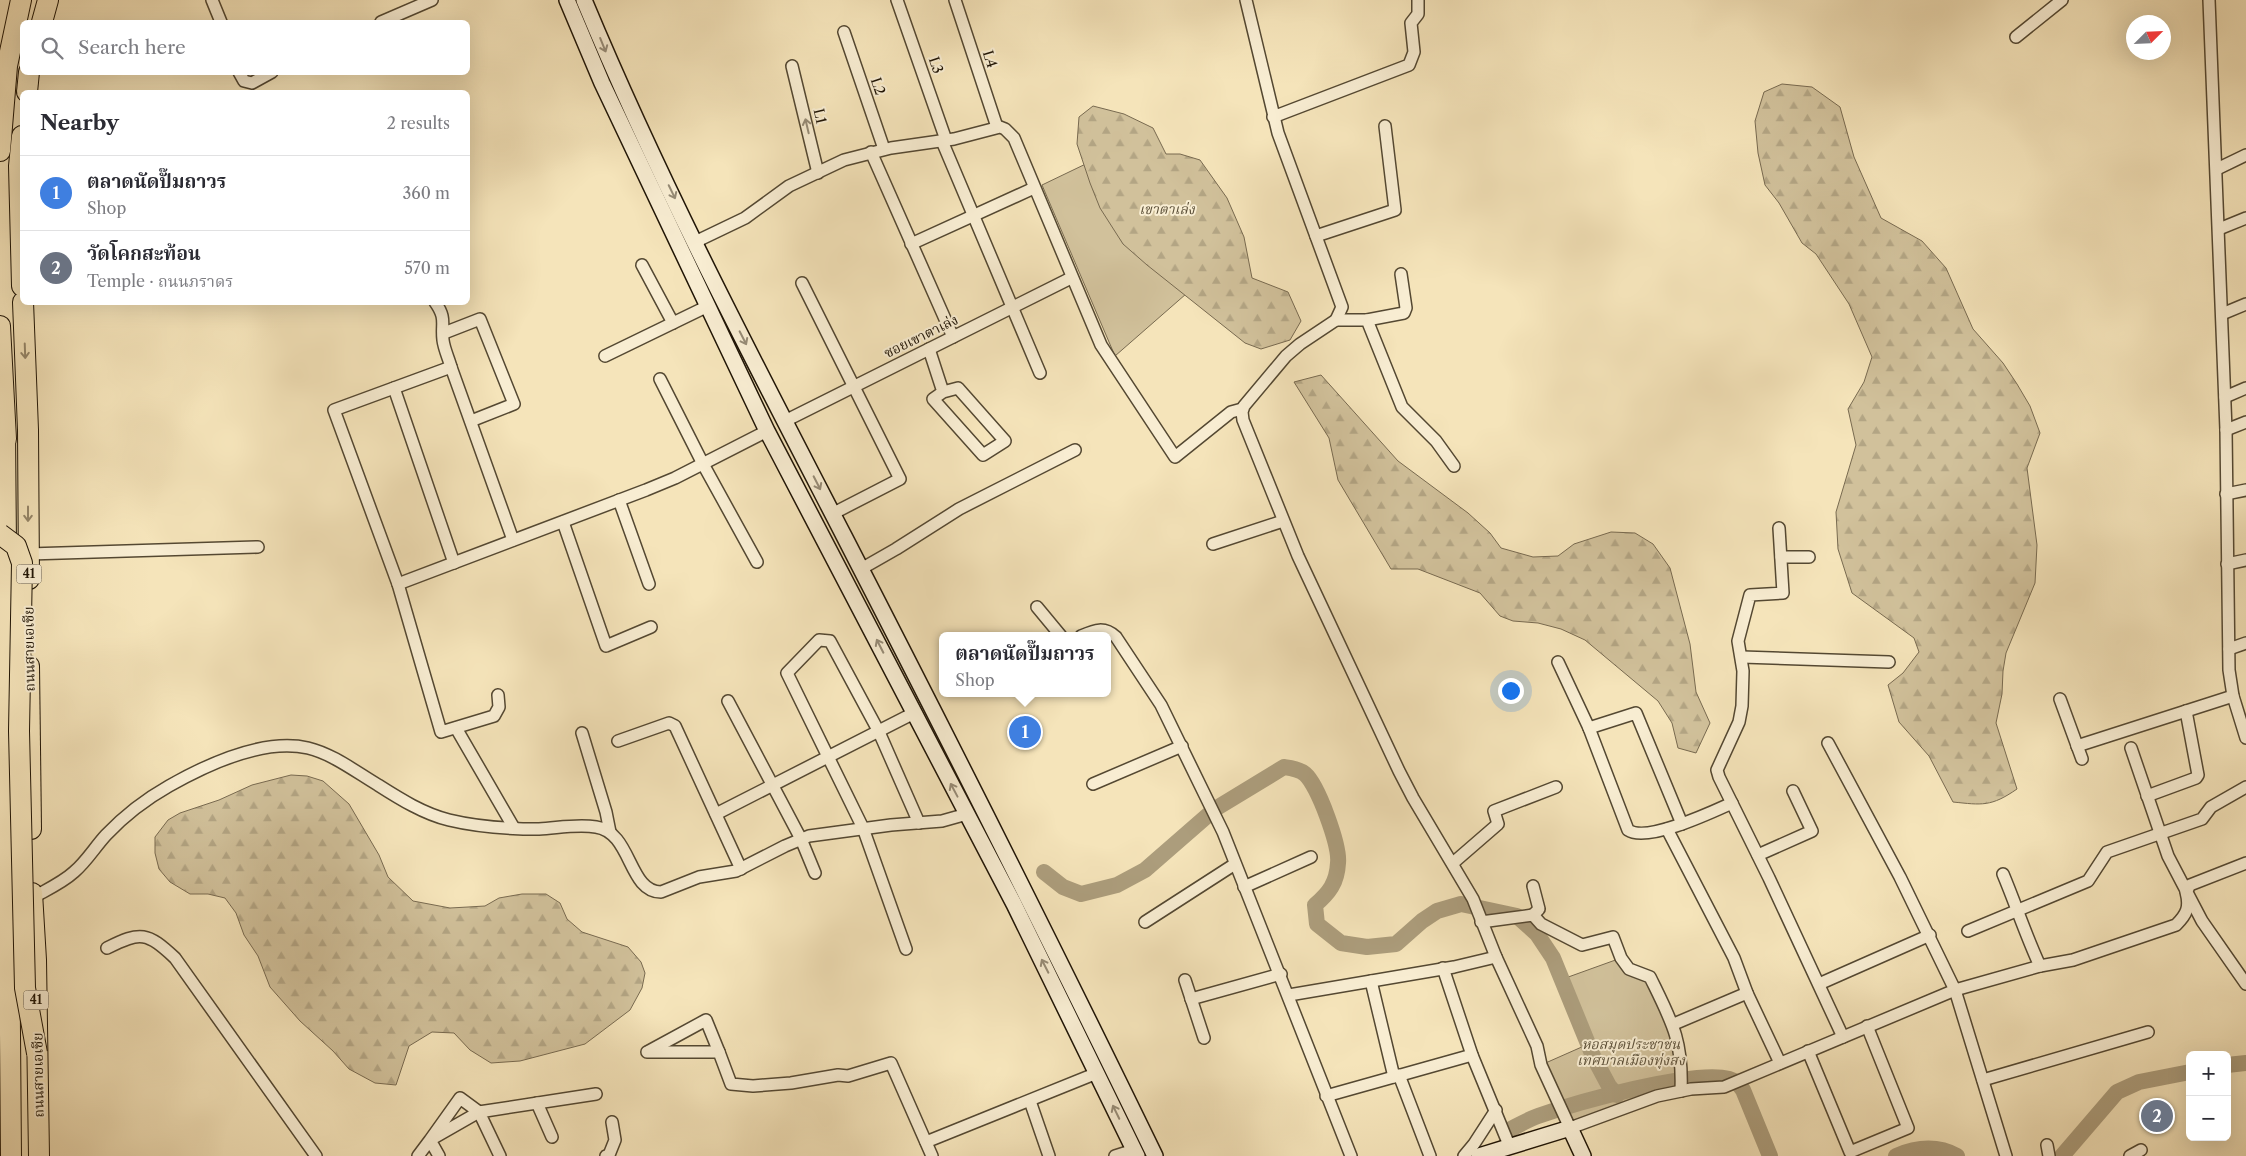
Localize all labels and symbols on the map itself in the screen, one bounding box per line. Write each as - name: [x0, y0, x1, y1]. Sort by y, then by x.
- north arrow: [2126, 15, 2171, 60]
- one-way arrow: [598, 37, 608, 52]
- street label: L4: [979, 48, 1001, 70]
- street label: L3: [925, 54, 947, 76]
- street label: L2: [867, 75, 889, 97]
- street label: L1: [810, 107, 830, 125]
- one-way arrow: [801, 118, 811, 134]
- one-way arrow: [667, 184, 677, 199]
- park label: เขาตาเล่ง: [1139, 200, 1196, 218]
- street label: ซอยเขาตาเล่ง: [881, 310, 961, 362]
- one-way arrow: [739, 330, 748, 345]
- one-way arrow: [20, 343, 29, 359]
- one-way arrow: [813, 475, 822, 490]
- one-way arrow: [23, 505, 33, 521]
- road number: 41: [16, 564, 42, 584]
- street label: ถนนสายเอเชีย: [19, 606, 39, 692]
- one-way arrow: [875, 639, 884, 654]
- your location: [1498, 678, 1524, 704]
- pin: 1: [1009, 713, 1041, 751]
- one-way arrow: [949, 783, 958, 798]
- one-way arrow: [1040, 959, 1049, 974]
- road number: 41: [24, 990, 48, 1010]
- street label: ถนนสายเอเชีย: [28, 1032, 48, 1118]
- park label: หอสมุดประชาชน เทศบาลเมืองทุ่งสง: [1577, 1035, 1686, 1070]
- pin: 2: [2141, 1097, 2173, 1135]
- one-way arrow: [1110, 1105, 1120, 1120]

